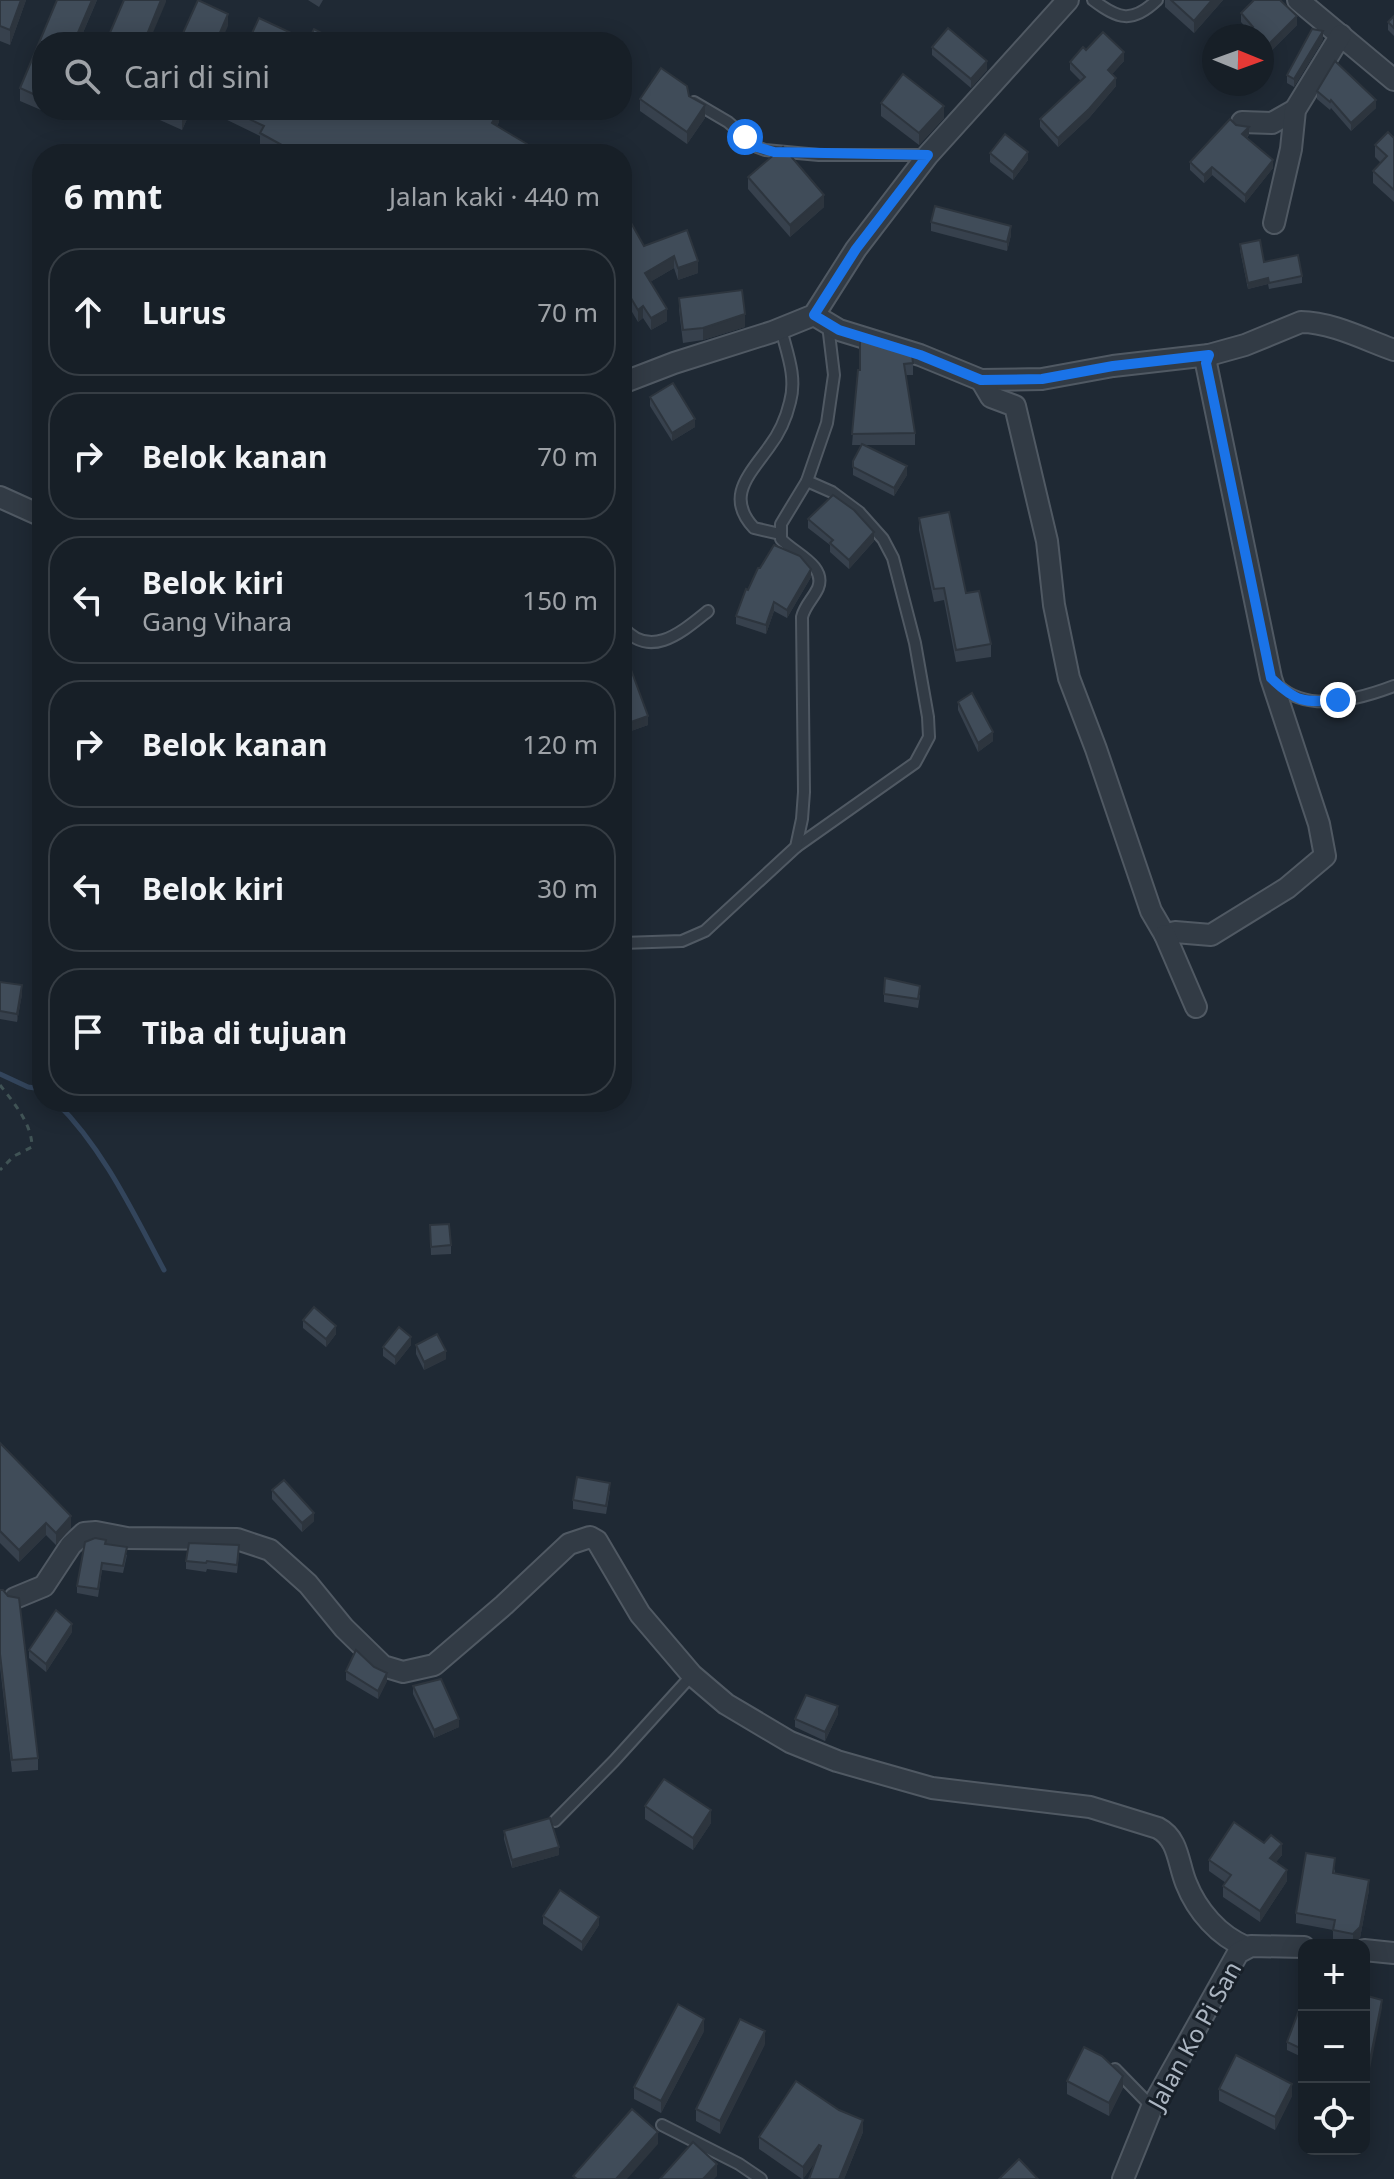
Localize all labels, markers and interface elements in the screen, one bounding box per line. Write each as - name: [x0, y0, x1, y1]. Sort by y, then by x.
- north arrow: [1202, 24, 1274, 96]
- search box: [32, 32, 632, 120]
- icon: search: [60, 54, 104, 98]
- text: Cari di sini: [124, 56, 270, 97]
- route start: [727, 119, 763, 155]
- text: 6 mnt: [64, 173, 162, 219]
- text: Jalan kaki · 440 m: [389, 178, 600, 214]
- icon: ahead: [66, 290, 110, 334]
- text: Lurus: [142, 292, 226, 333]
- text: 70 m: [537, 294, 598, 330]
- icon: right: [66, 434, 110, 478]
- text: Belok kanan: [142, 436, 328, 477]
- text: 70 m: [537, 438, 598, 474]
- text: Belok kiri: [142, 562, 284, 603]
- icon: left: [66, 578, 110, 622]
- text: 150 m: [522, 582, 598, 618]
- text: Gang Vihara: [142, 603, 292, 639]
- route end: [1320, 682, 1356, 718]
- icon: right: [66, 722, 110, 766]
- text: Belok kanan: [142, 724, 328, 765]
- text: 120 m: [522, 726, 598, 762]
- icon: left: [66, 866, 110, 910]
- text: Belok kiri: [142, 868, 284, 909]
- text: 30 m: [537, 870, 598, 906]
- icon: arrive: [66, 1010, 110, 1054]
- text: Tiba di tujuan: [142, 1012, 347, 1053]
- map controls: [1298, 1939, 1370, 2155]
- button: +: [1298, 1939, 1370, 2011]
- street label: Jalan Ko Pi San: [1139, 1955, 1248, 2117]
- button: −: [1298, 2011, 1370, 2083]
- button: locate: [1298, 2083, 1370, 2155]

